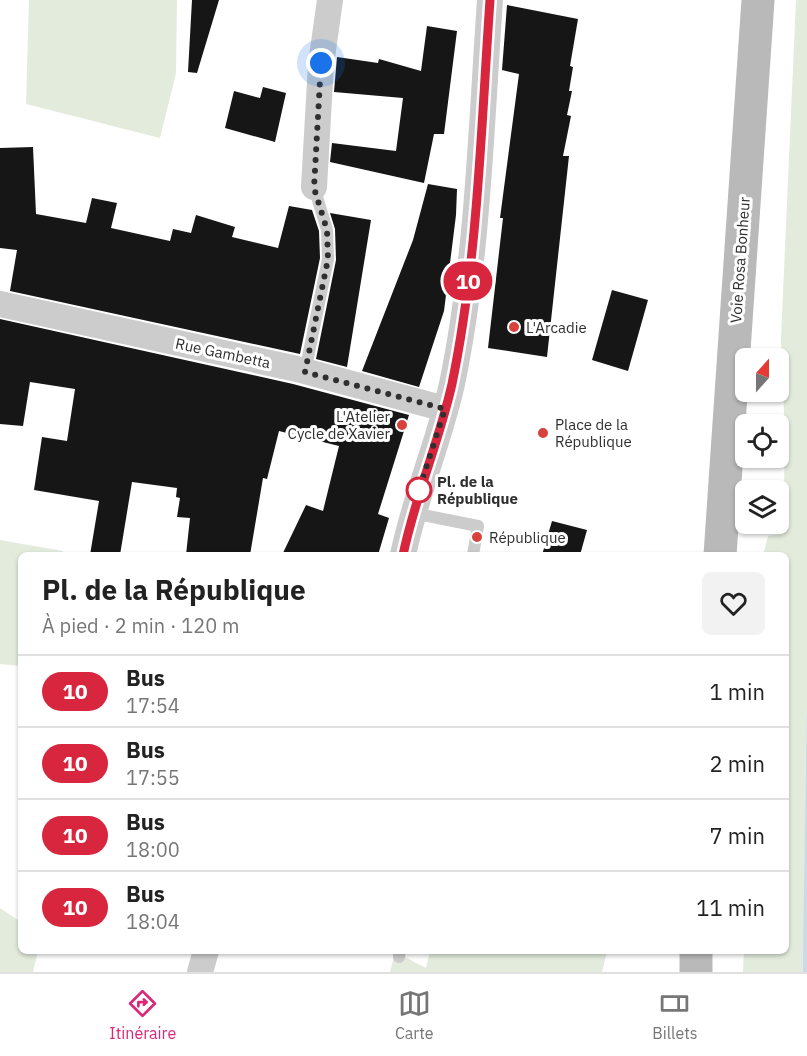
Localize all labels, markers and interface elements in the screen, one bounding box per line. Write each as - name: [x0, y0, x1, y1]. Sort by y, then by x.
- your location: [306, 48, 336, 78]
- street label: Voie Rosa Bonheur: [726, 196, 754, 324]
- line badge: 10: [441, 262, 495, 300]
- text: 10: [455, 267, 481, 295]
- place label: L'Arcadie: [526, 318, 587, 337]
- marker: L'Arcadie: [507, 320, 521, 334]
- street label: Rue Gambetta: [174, 334, 272, 372]
- north arrow: [735, 348, 789, 402]
- map controls: [735, 348, 789, 534]
- place label: L'Atelier Cycle de Xavier: [288, 407, 390, 443]
- button: locate: [735, 414, 789, 468]
- place label: Place de la République: [555, 415, 632, 451]
- marker: L'Atelier Cycle de Xavier: [395, 418, 409, 432]
- marker: Place de la République: [536, 426, 550, 440]
- place label: Pl. de la République: [437, 472, 518, 508]
- marker: Pl. de la République: [406, 477, 432, 503]
- button: layers: [735, 480, 789, 534]
- place label: République: [489, 528, 566, 547]
- marker: République: [470, 530, 484, 544]
- text: Pl. de la République: [42, 571, 306, 608]
- button: heart: [702, 572, 765, 635]
- text: À pied · 2 min · 120 m: [42, 612, 239, 639]
- text: Bus: [126, 663, 165, 692]
- text: 10: [62, 677, 88, 705]
- text: 1 min: [709, 677, 765, 706]
- text: 17:54: [126, 692, 180, 719]
- text: Bus: [126, 735, 165, 764]
- text: 10: [62, 749, 88, 777]
- text: 2 min: [709, 749, 765, 778]
- text: 17:55: [126, 764, 180, 791]
- text: Bus: [126, 807, 165, 836]
- text: 10: [62, 821, 88, 849]
- text: 7 min: [709, 821, 765, 850]
- text: 18:00: [126, 836, 180, 863]
- text: Bus: [126, 879, 165, 908]
- text: 10: [62, 893, 88, 921]
- text: 11 min: [696, 893, 765, 922]
- text: 18:04: [126, 908, 180, 935]
- tab: Itinéraire: [109, 987, 176, 1043]
- tab: Carte: [395, 987, 434, 1043]
- tab: Billets: [652, 987, 698, 1043]

